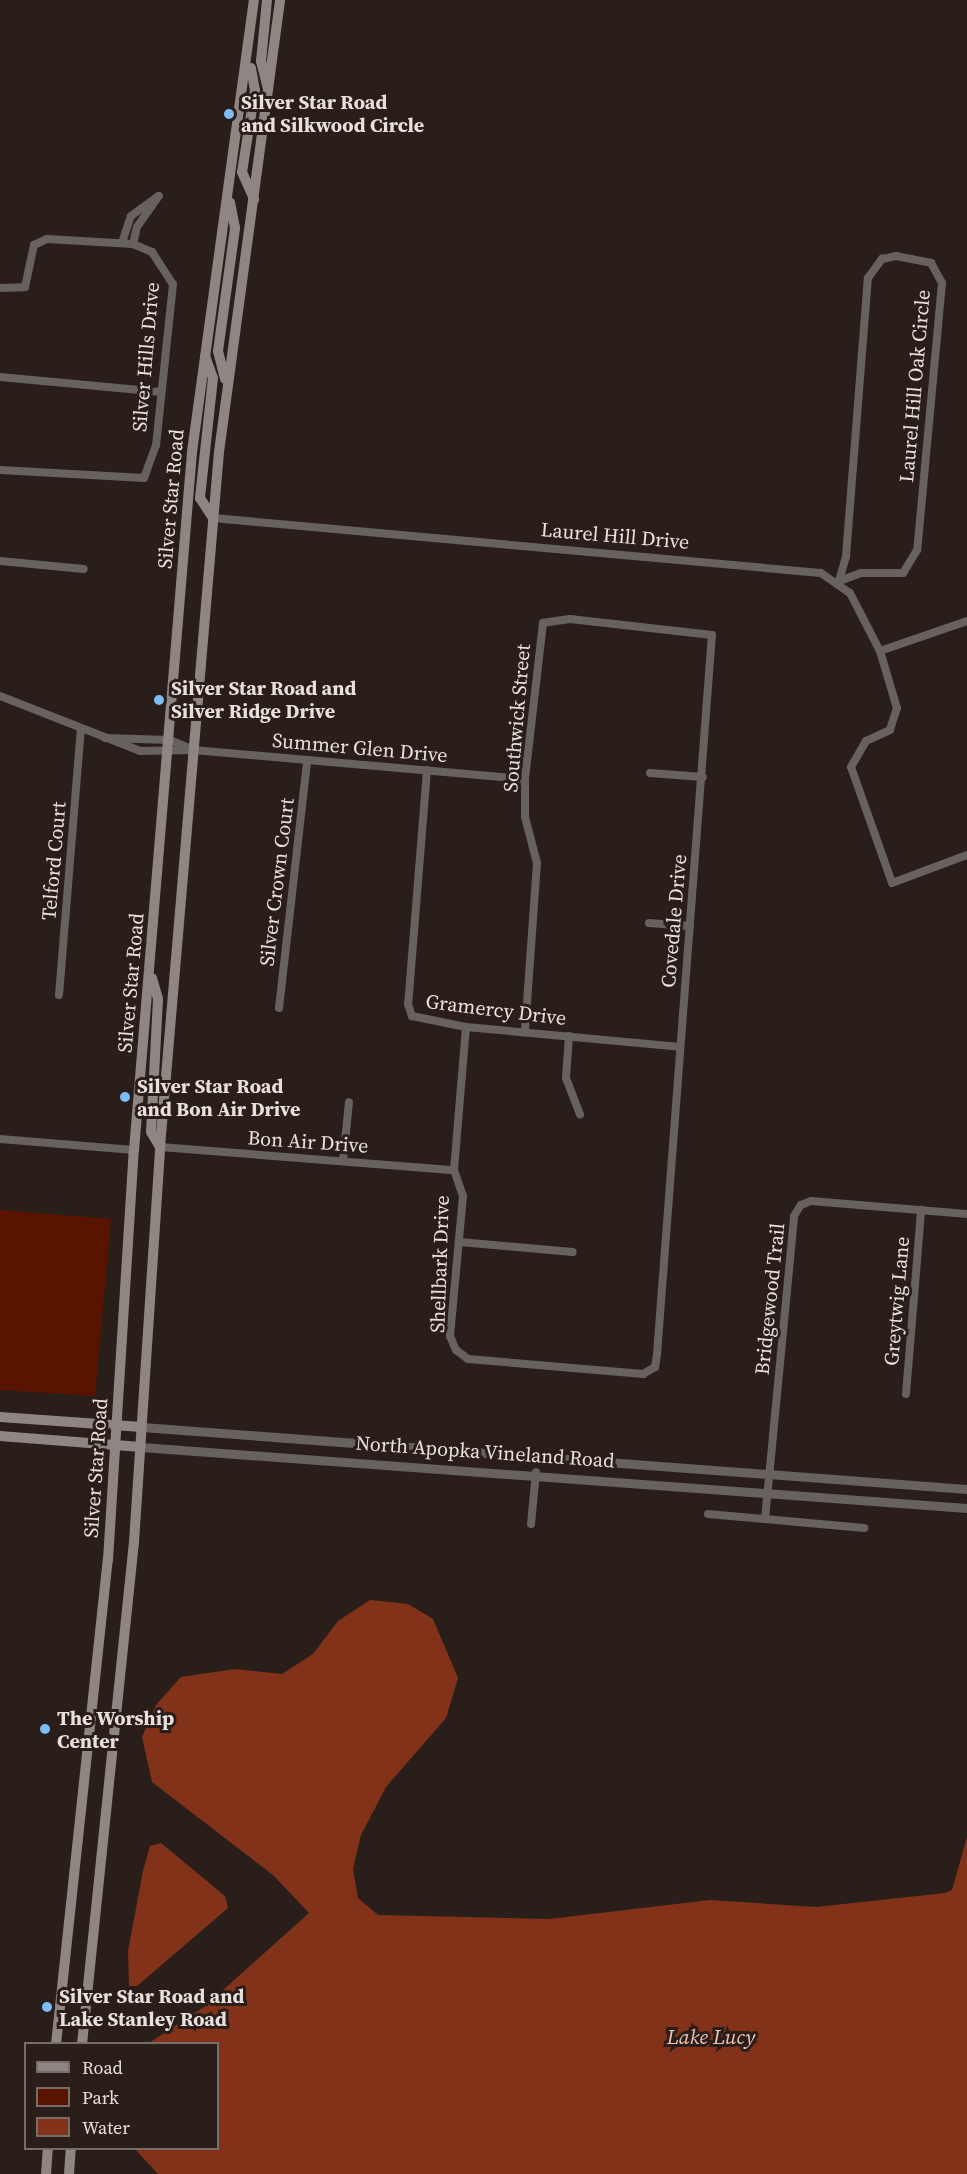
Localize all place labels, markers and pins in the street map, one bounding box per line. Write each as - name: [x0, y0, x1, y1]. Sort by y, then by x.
- place label: Silver Star Road and Silkwood Circle: [241, 90, 424, 137]
- marker: Silver Star Road and Silkwood Circle: [222, 107, 236, 121]
- place label: Silver Star Road and Silver Ridge Drive: [171, 676, 356, 723]
- marker: Silver Star Road and Silver Ridge Drive: [152, 693, 166, 707]
- place label: Silver Star Road and Bon Air Drive: [137, 1074, 300, 1121]
- marker: Silver Star Road and Bon Air Drive: [118, 1090, 132, 1104]
- place label: The Worship Center: [57, 1706, 175, 1753]
- marker: The Worship Center: [38, 1722, 52, 1736]
- place label: Silver Star Road and Lake Stanley Road: [59, 1984, 244, 2031]
- marker: Silver Star Road and Lake Stanley Road: [40, 2000, 54, 2014]

